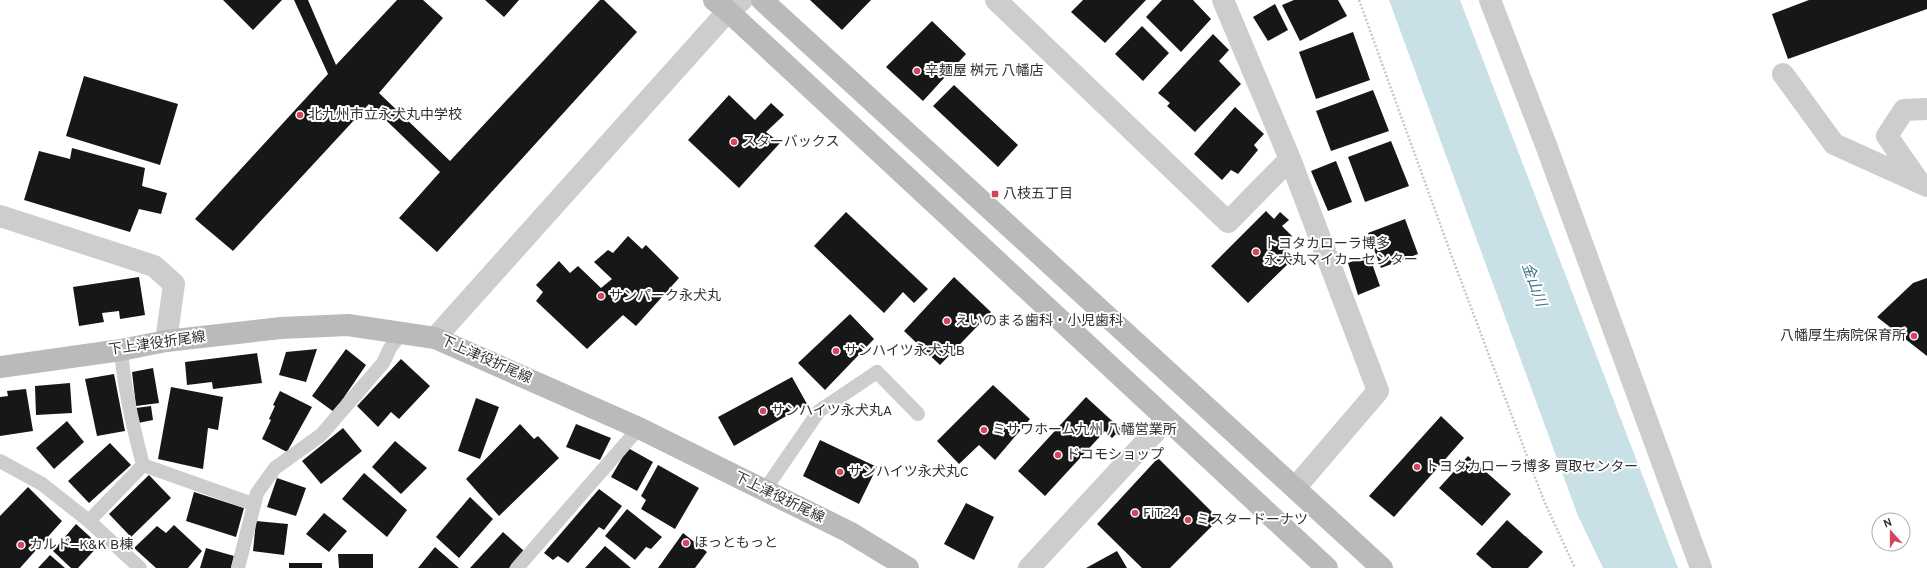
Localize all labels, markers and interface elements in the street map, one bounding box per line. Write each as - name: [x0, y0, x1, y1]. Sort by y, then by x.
- place label: 辛麺屋 桝元 八幡店: [925, 63, 1044, 80]
- marker: 辛麺屋 桝元 八幡店: [912, 66, 922, 76]
- place label: 北九州市立永犬丸中学校: [308, 106, 462, 124]
- marker: 北九州市立永犬丸中学校: [295, 110, 305, 120]
- place label: スターバックス: [742, 134, 839, 151]
- marker: スターバックス: [729, 137, 739, 147]
- place label: 八枝五丁目: [1003, 186, 1073, 203]
- marker: 八枝五丁目: [990, 189, 1000, 199]
- place label: トヨタカローラ博多 永犬丸マイカーセンター: [1264, 235, 1418, 269]
- marker: トヨタカローラ博多 永犬丸マイカーセンター: [1251, 247, 1261, 257]
- water label: 金山川: [1516, 261, 1550, 311]
- place label: サンパーク永犬丸: [609, 288, 721, 305]
- marker: サンパーク永犬丸: [596, 291, 606, 301]
- place label: えいのまる歯科・小児歯科: [955, 313, 1123, 330]
- marker: えいのまる歯科・小児歯科: [942, 316, 952, 326]
- place label: 八幡厚生病院保育所: [1780, 328, 1906, 345]
- street label: 下上津役折尾線: [107, 329, 207, 359]
- marker: 八幡厚生病院保育所: [1909, 331, 1919, 341]
- street label: 下上津役折尾線: [438, 332, 534, 388]
- place label: サンハイツ永犬丸B: [844, 343, 965, 360]
- marker: サンハイツ永犬丸B: [831, 346, 841, 356]
- place label: サンハイツ永犬丸A: [771, 403, 892, 420]
- marker: サンハイツ永犬丸A: [758, 406, 768, 416]
- place label: ミサワホーム九州 八幡営業所: [992, 421, 1177, 439]
- marker: ミサワホーム九州 八幡営業所: [979, 425, 989, 435]
- place label: ドコモショップ: [1066, 447, 1164, 464]
- marker: ドコモショップ: [1053, 450, 1063, 460]
- place label: トヨタカローラ博多 買取センター: [1425, 458, 1638, 476]
- marker: トヨタカローラ博多 買取センター: [1412, 462, 1422, 472]
- place label: サンハイツ永犬丸C: [848, 464, 969, 481]
- marker: サンハイツ永犬丸C: [835, 467, 845, 477]
- street label: 下上津役折尾線: [731, 469, 827, 527]
- place label: FiT24: [1143, 505, 1180, 522]
- marker: FiT24: [1130, 508, 1140, 518]
- place label: ミスタードーナツ: [1196, 512, 1308, 529]
- north arrow: [1871, 512, 1911, 552]
- marker: ミスタードーナツ: [1183, 515, 1193, 525]
- text: N: [1882, 516, 1894, 532]
- place label: ほっともっと: [694, 535, 778, 552]
- place label: カルド―K&K B棟: [29, 536, 133, 554]
- marker: ほっともっと: [681, 538, 691, 548]
- marker: カルド―K&K B棟: [16, 540, 26, 550]

